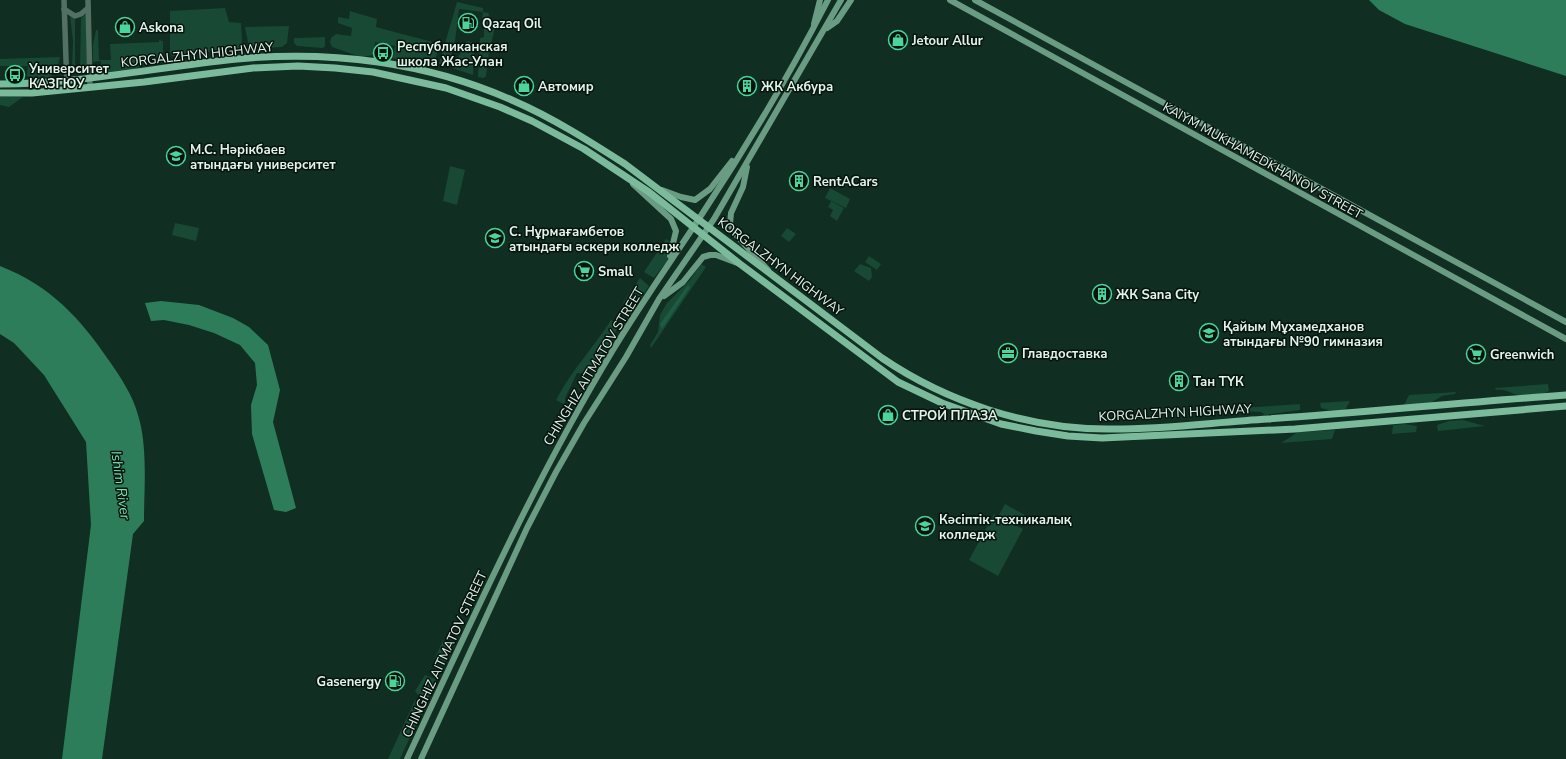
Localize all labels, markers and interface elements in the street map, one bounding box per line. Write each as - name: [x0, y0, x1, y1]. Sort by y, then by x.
- fuel station icon: Qazaq Oil: [457, 12, 479, 34]
- place label: Qazaq Oil: [482, 15, 542, 33]
- shop icon: Askona: [114, 16, 136, 38]
- place label: Askona: [139, 19, 184, 37]
- shop icon: Jetour Allur: [887, 29, 909, 51]
- place label: Jetour Allur: [911, 32, 984, 50]
- street label: KORGALZHYN HIGHWAY: [120, 38, 275, 72]
- place label: Республиканская школа Жас-Улан: [397, 38, 507, 71]
- bus stop icon: Республиканская школа Жас-Улан: [372, 42, 394, 64]
- place label: Университет КАЗГЮУ: [28, 60, 110, 93]
- bus stop icon: Университет КАЗГЮУ: [4, 64, 26, 86]
- shop icon: Автомир: [513, 75, 535, 97]
- building icon: ЖК Акбура: [736, 75, 758, 97]
- place label: Автомир: [538, 78, 594, 96]
- place label: ЖК Акбура: [761, 78, 833, 96]
- street label: KAIYM MUKHAMEDKHANOV STREET: [1159, 98, 1366, 224]
- place label: М.С. Нәрікбаев атындағы университет: [190, 141, 336, 174]
- school or university icon: М.С. Нәрікбаев атындағы университет: [165, 145, 187, 167]
- building icon: RentACars: [788, 170, 810, 192]
- place label: RentACars: [813, 173, 878, 191]
- street label: KORGALZHYN HIGHWAY: [714, 213, 847, 320]
- place label: С. Нұрмағамбетов атындағы әскери колледж: [509, 223, 680, 256]
- school or university icon: С. Нұрмағамбетов атындағы әскери колледж: [484, 227, 506, 249]
- supermarket icon: Small: [573, 260, 595, 282]
- place label: Small: [598, 263, 634, 281]
- building icon: ЖК Sana City: [1091, 283, 1113, 305]
- street label: CHINGHIZ AITMATOV STREET: [539, 284, 649, 449]
- place label: ЖК Sana City: [1116, 286, 1199, 304]
- place label: Қайым Мұхамедханов атындағы №90 гимназия: [1223, 318, 1383, 351]
- school or university icon: Қайым Мұхамедханов атындағы №90 гимназия: [1198, 322, 1220, 344]
- office icon: Главдоставка: [997, 342, 1019, 364]
- supermarket icon: Greenwich: [1465, 343, 1487, 365]
- place label: Главдоставка: [1022, 345, 1108, 363]
- place label: Greenwich: [1490, 346, 1554, 364]
- building icon: Тан ТҮК: [1168, 370, 1190, 392]
- place label: Тан ТҮК: [1193, 373, 1244, 391]
- street label: KORGALZHYN HIGHWAY: [1098, 400, 1252, 426]
- shop icon: СТРОЙ ПЛАЗА: [877, 404, 899, 426]
- place label: СТРОЙ ПЛАЗА: [902, 406, 998, 425]
- water label: Ishim River: [106, 449, 135, 522]
- place label: Кәсіптік-техникалық колледж: [939, 511, 1072, 544]
- school or university icon: Кәсіптік-техникалық колледж: [914, 515, 936, 537]
- street label: CHINGHIZ AITMATOV STREET: [398, 568, 492, 741]
- fuel station icon: Gasenergy: [384, 670, 406, 692]
- place label: Gasenergy: [317, 673, 381, 691]

